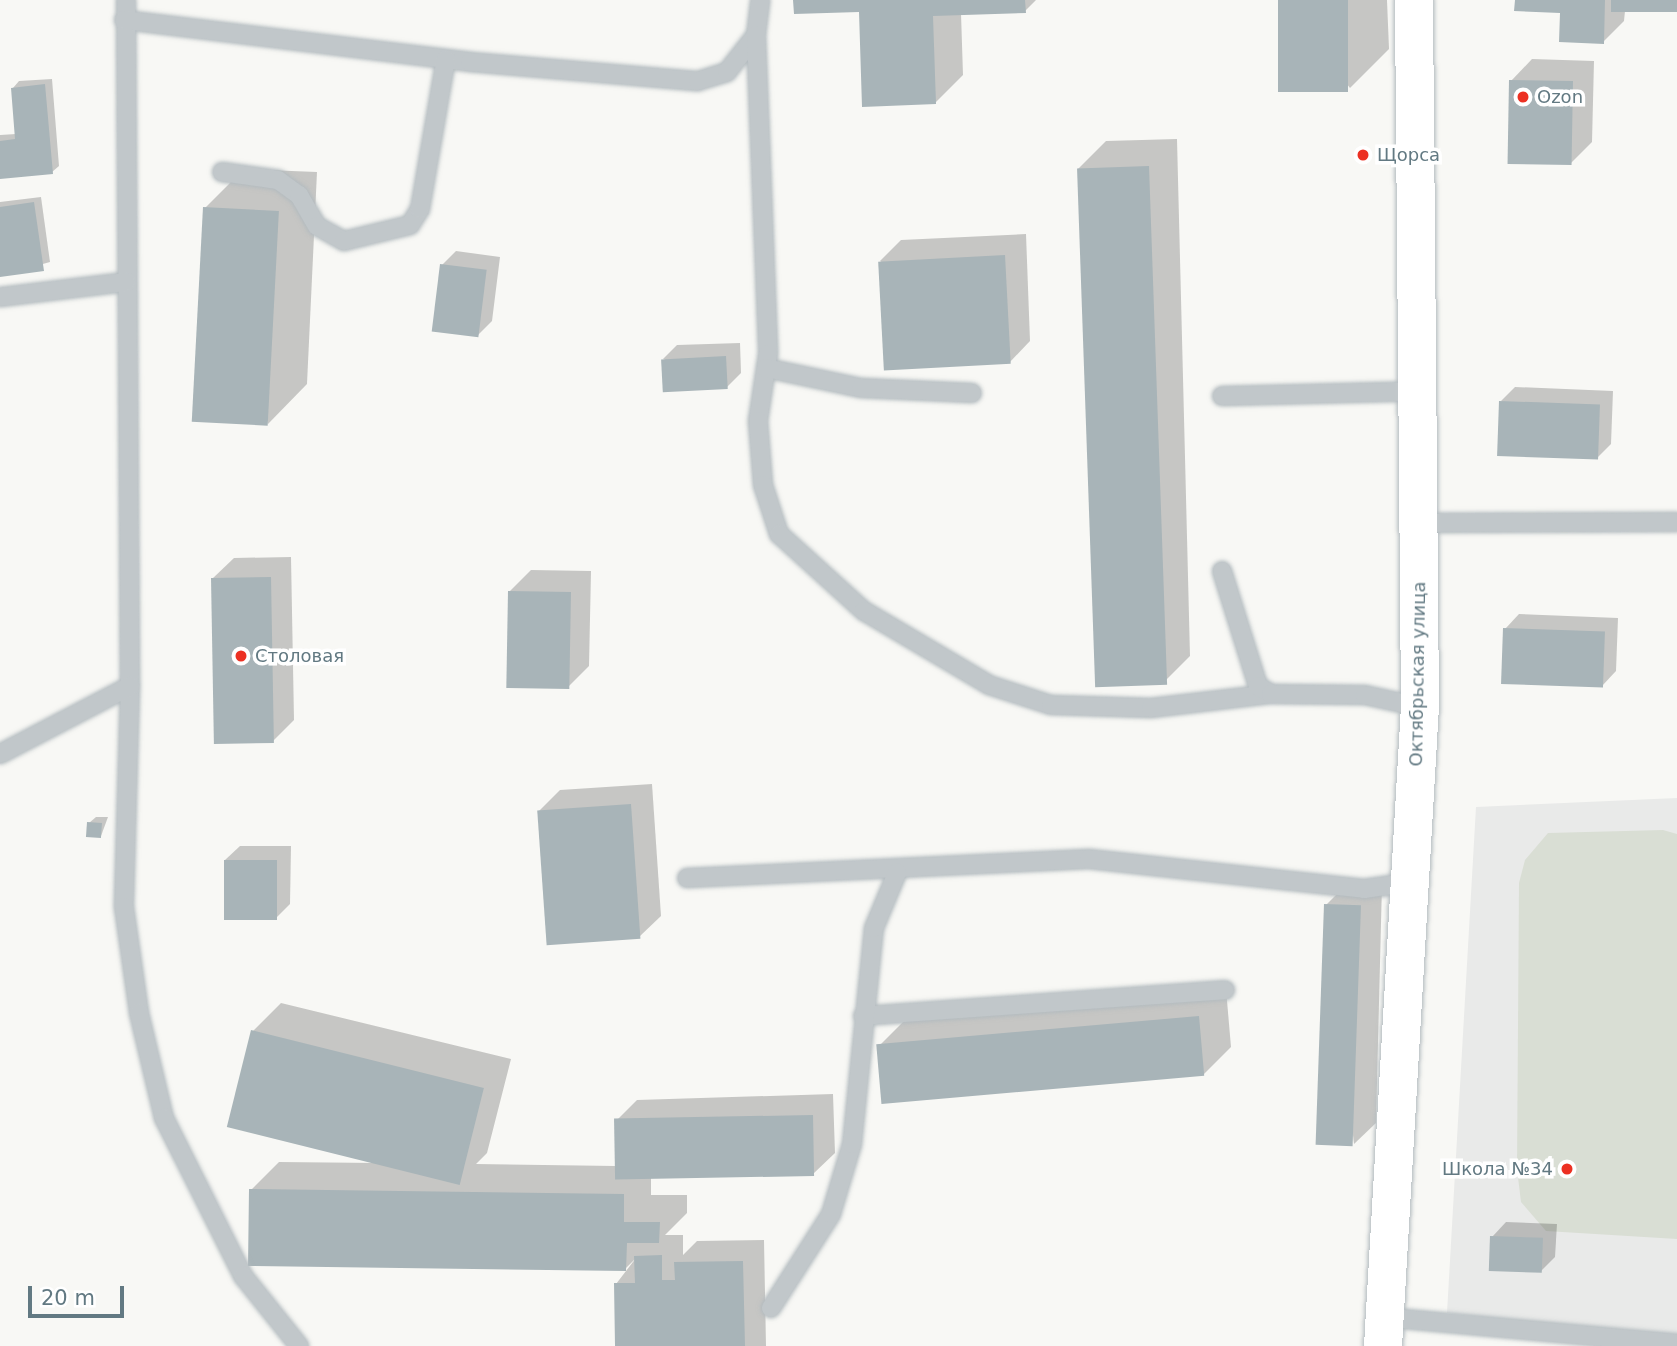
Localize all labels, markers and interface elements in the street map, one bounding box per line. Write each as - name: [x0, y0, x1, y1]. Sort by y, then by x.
- place label: Ozon: [1537, 86, 1583, 108]
- marker: Ozon: [1515, 89, 1531, 105]
- place label: Щорса: [1377, 144, 1440, 166]
- marker: Щорса: [1355, 147, 1371, 163]
- street label: Октябрьская улица: [1406, 581, 1430, 767]
- place label: Столовая: [255, 645, 344, 667]
- marker: Столовая: [233, 648, 249, 664]
- place label: Школа №34: [1442, 1158, 1553, 1180]
- marker: Школа №34: [1559, 1161, 1575, 1177]
- scale bar: [32, 1272, 128, 1316]
- text: 20 m: [41, 1286, 95, 1310]

